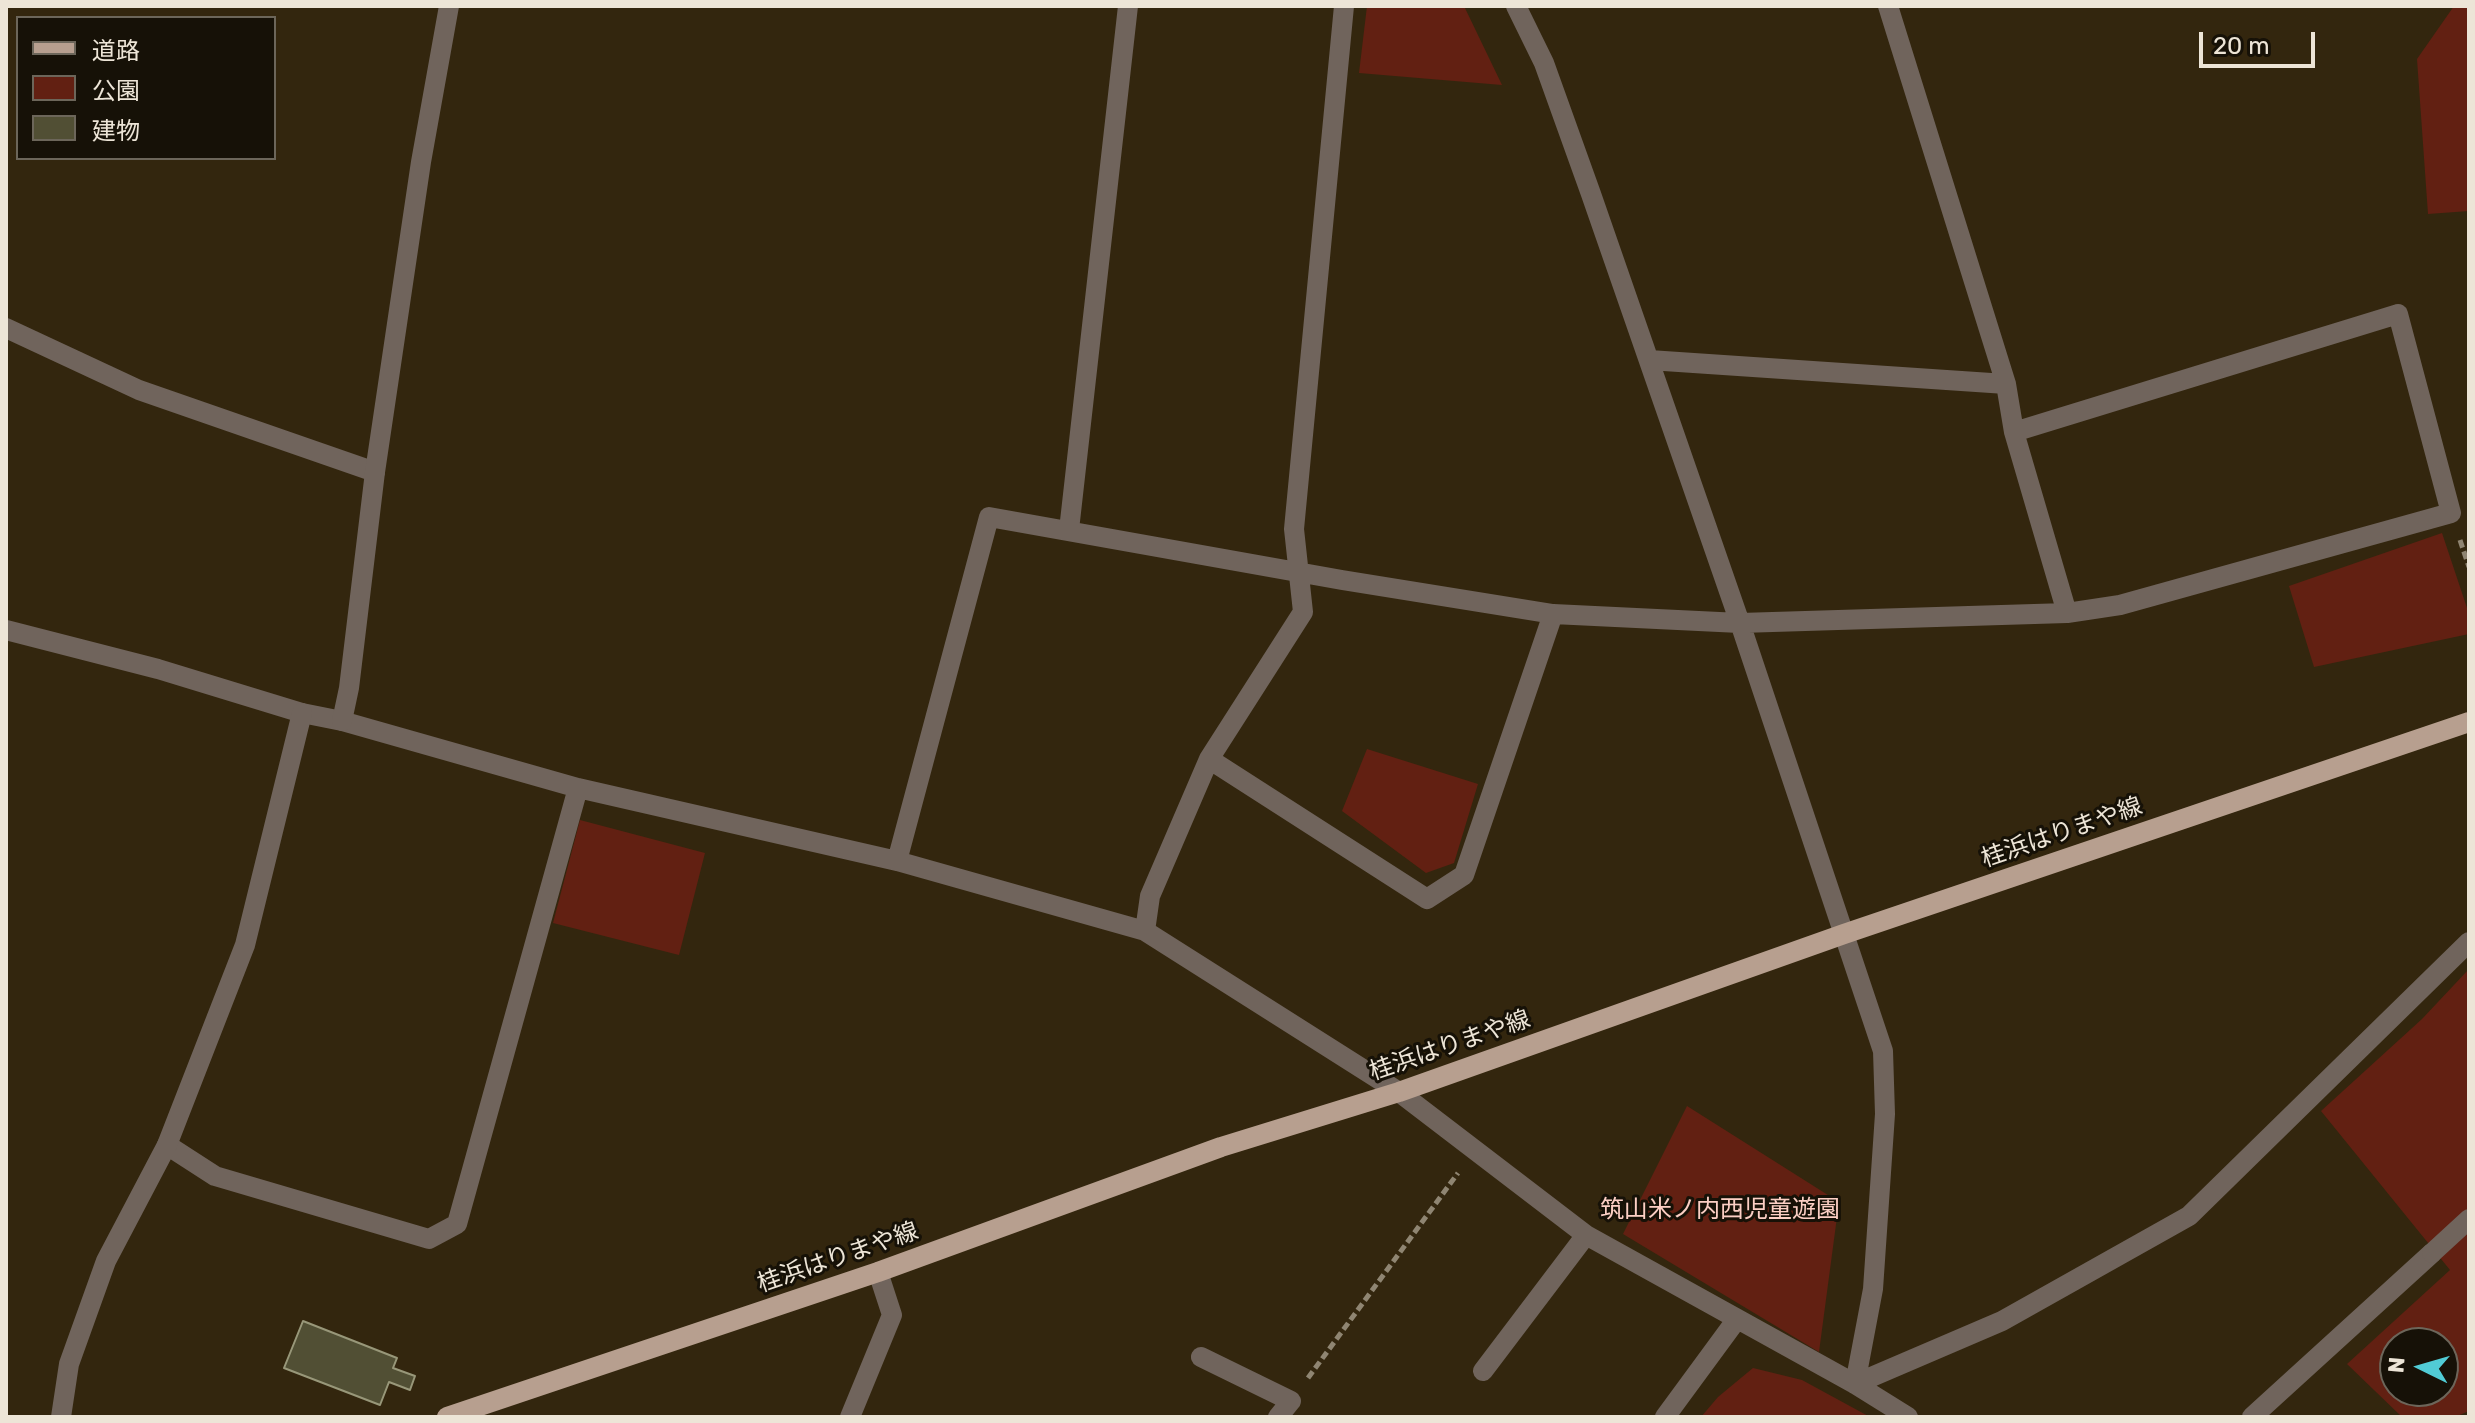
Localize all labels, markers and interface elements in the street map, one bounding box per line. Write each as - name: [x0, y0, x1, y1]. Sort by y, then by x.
- legend: [16, 16, 276, 160]
- scale bar: [2203, 16, 2319, 66]
- text: 20 m: [2213, 32, 2270, 60]
- text: 道路: [92, 37, 140, 65]
- text: 公園: [92, 77, 140, 105]
- text: 建物: [92, 117, 140, 145]
- street label: 桂浜はりまや線: [1978, 792, 2146, 874]
- street label: 桂浜はりまや線: [1366, 1005, 1534, 1087]
- park label: 筑山米ノ内西児童遊園: [1600, 1196, 1840, 1224]
- street label: 桂浜はりまや線: [754, 1217, 922, 1299]
- north arrow: [2379, 1327, 2459, 1407]
- text: N: [2382, 1356, 2411, 1374]

